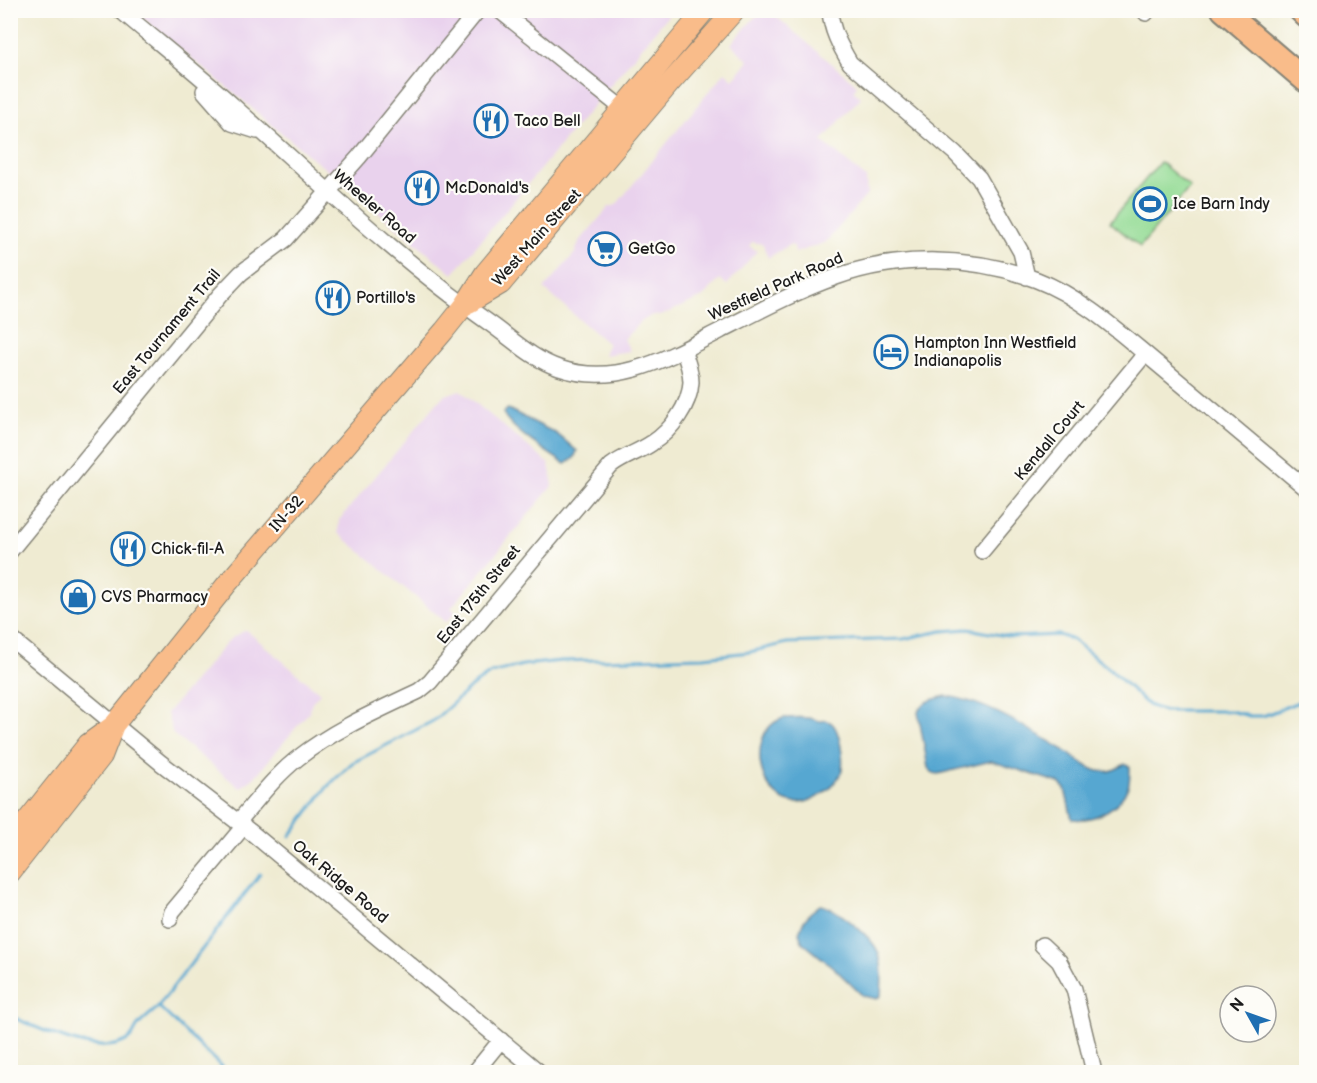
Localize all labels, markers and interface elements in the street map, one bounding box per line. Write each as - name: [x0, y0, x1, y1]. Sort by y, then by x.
- restaurant icon: Taco Bell: [473, 103, 509, 139]
- place label: Taco Bell: [514, 112, 581, 131]
- street label: Wheeler Road: [329, 166, 419, 248]
- restaurant icon: McDonald's: [404, 170, 440, 206]
- place label: McDonald's: [445, 179, 529, 198]
- street label: West Main Street: [488, 186, 586, 290]
- sports icon: Ice Barn Indy: [1132, 186, 1168, 222]
- place label: Ice Barn Indy: [1173, 195, 1271, 214]
- supermarket icon: GetGo: [587, 231, 623, 267]
- place label: GetGo: [628, 240, 676, 259]
- street label: Westfield Park Road: [706, 249, 846, 325]
- street label: East Tournament Trail: [109, 266, 225, 398]
- restaurant icon: Portillo's: [315, 280, 351, 316]
- place label: Portillo's: [356, 289, 416, 308]
- hotel icon: Hampton Inn Westfield Indianapolis: [873, 334, 909, 370]
- place label: Hampton Inn Westfield Indianapolis: [914, 334, 1077, 371]
- street label: Kendall Court: [1011, 397, 1089, 485]
- street label: IN-32: [266, 491, 308, 536]
- restaurant icon: Chick-fil-A: [110, 531, 146, 567]
- place label: Chick-fil-A: [151, 540, 224, 559]
- street label: East 175th Street: [433, 542, 525, 648]
- shop icon: CVS Pharmacy: [60, 579, 96, 615]
- place label: CVS Pharmacy: [101, 588, 209, 607]
- street label: Oak Ridge Road: [288, 836, 392, 928]
- north arrow: [1218, 984, 1278, 1044]
- text: N: [1227, 995, 1249, 1016]

